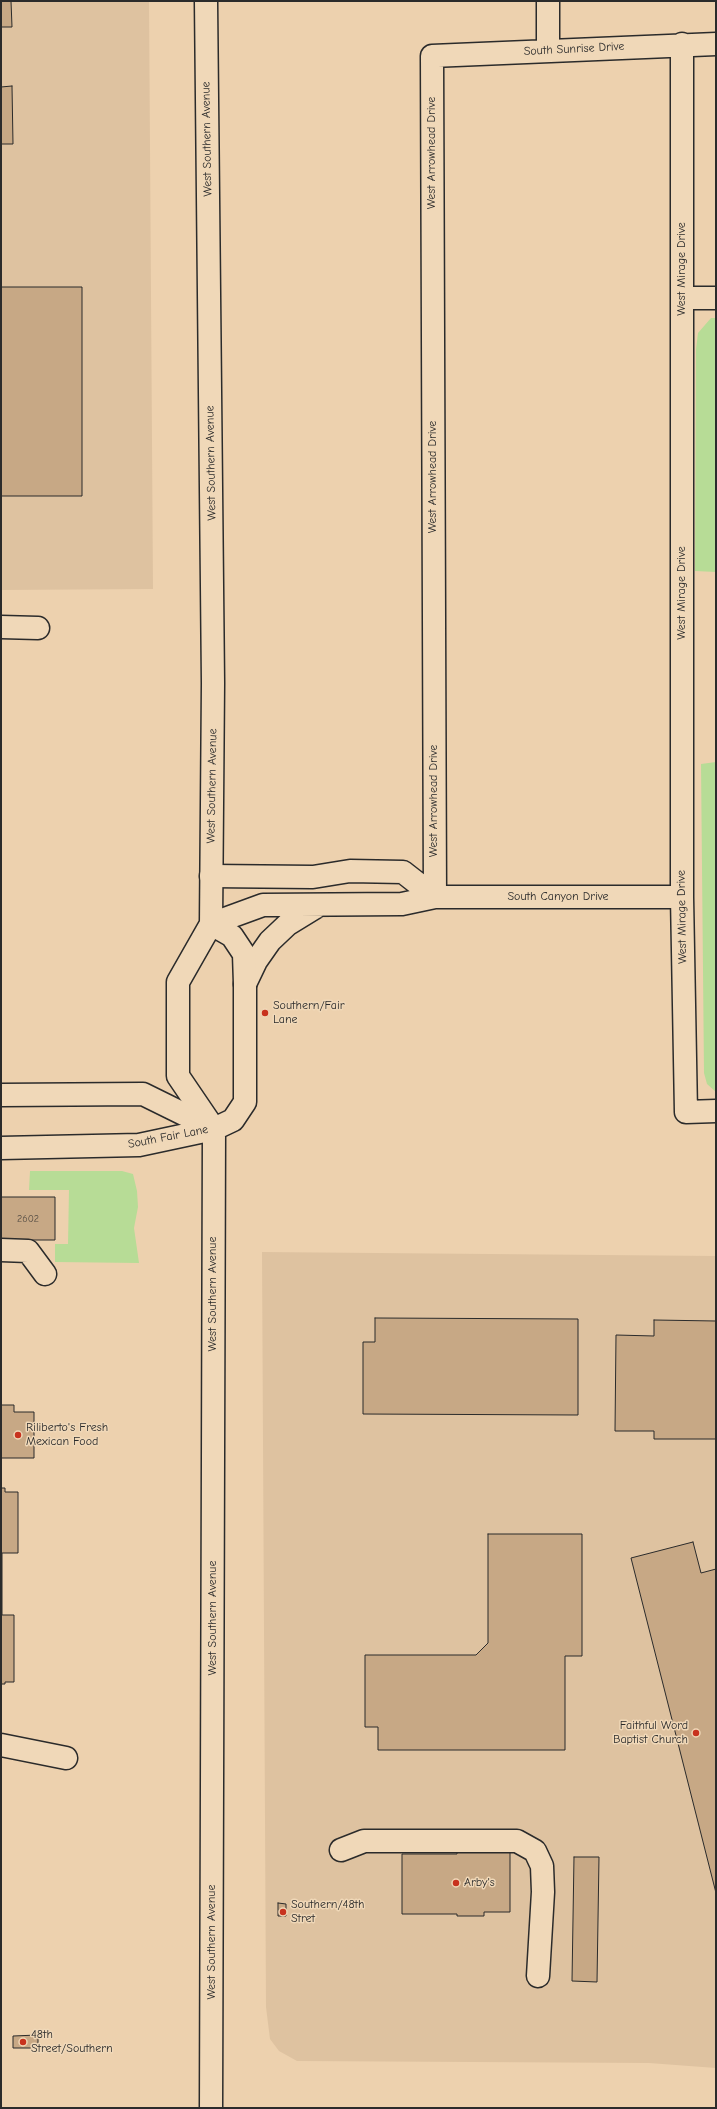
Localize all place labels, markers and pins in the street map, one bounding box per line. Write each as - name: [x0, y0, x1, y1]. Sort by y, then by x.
- place label: Southern/Fair Lane: [273, 999, 345, 1027]
- marker: Southern/Fair Lane: [260, 1008, 270, 1018]
- place label: Riliberto's Fresh Mexican Food: [26, 1421, 108, 1449]
- marker: Riliberto's Fresh Mexican Food: [13, 1430, 23, 1440]
- place label: Faithful Word Baptist Church: [613, 1719, 688, 1747]
- marker: Faithful Word Baptist Church: [691, 1728, 701, 1738]
- place label: Arby's: [464, 1876, 495, 1890]
- marker: Arby's: [451, 1878, 461, 1888]
- place label: Southern/48th Stret: [291, 1898, 364, 1926]
- marker: Southern/48th Stret: [278, 1907, 288, 1917]
- place label: 48th Street/Southern: [31, 2028, 113, 2056]
- marker: 48th Street/Southern: [18, 2037, 28, 2047]

